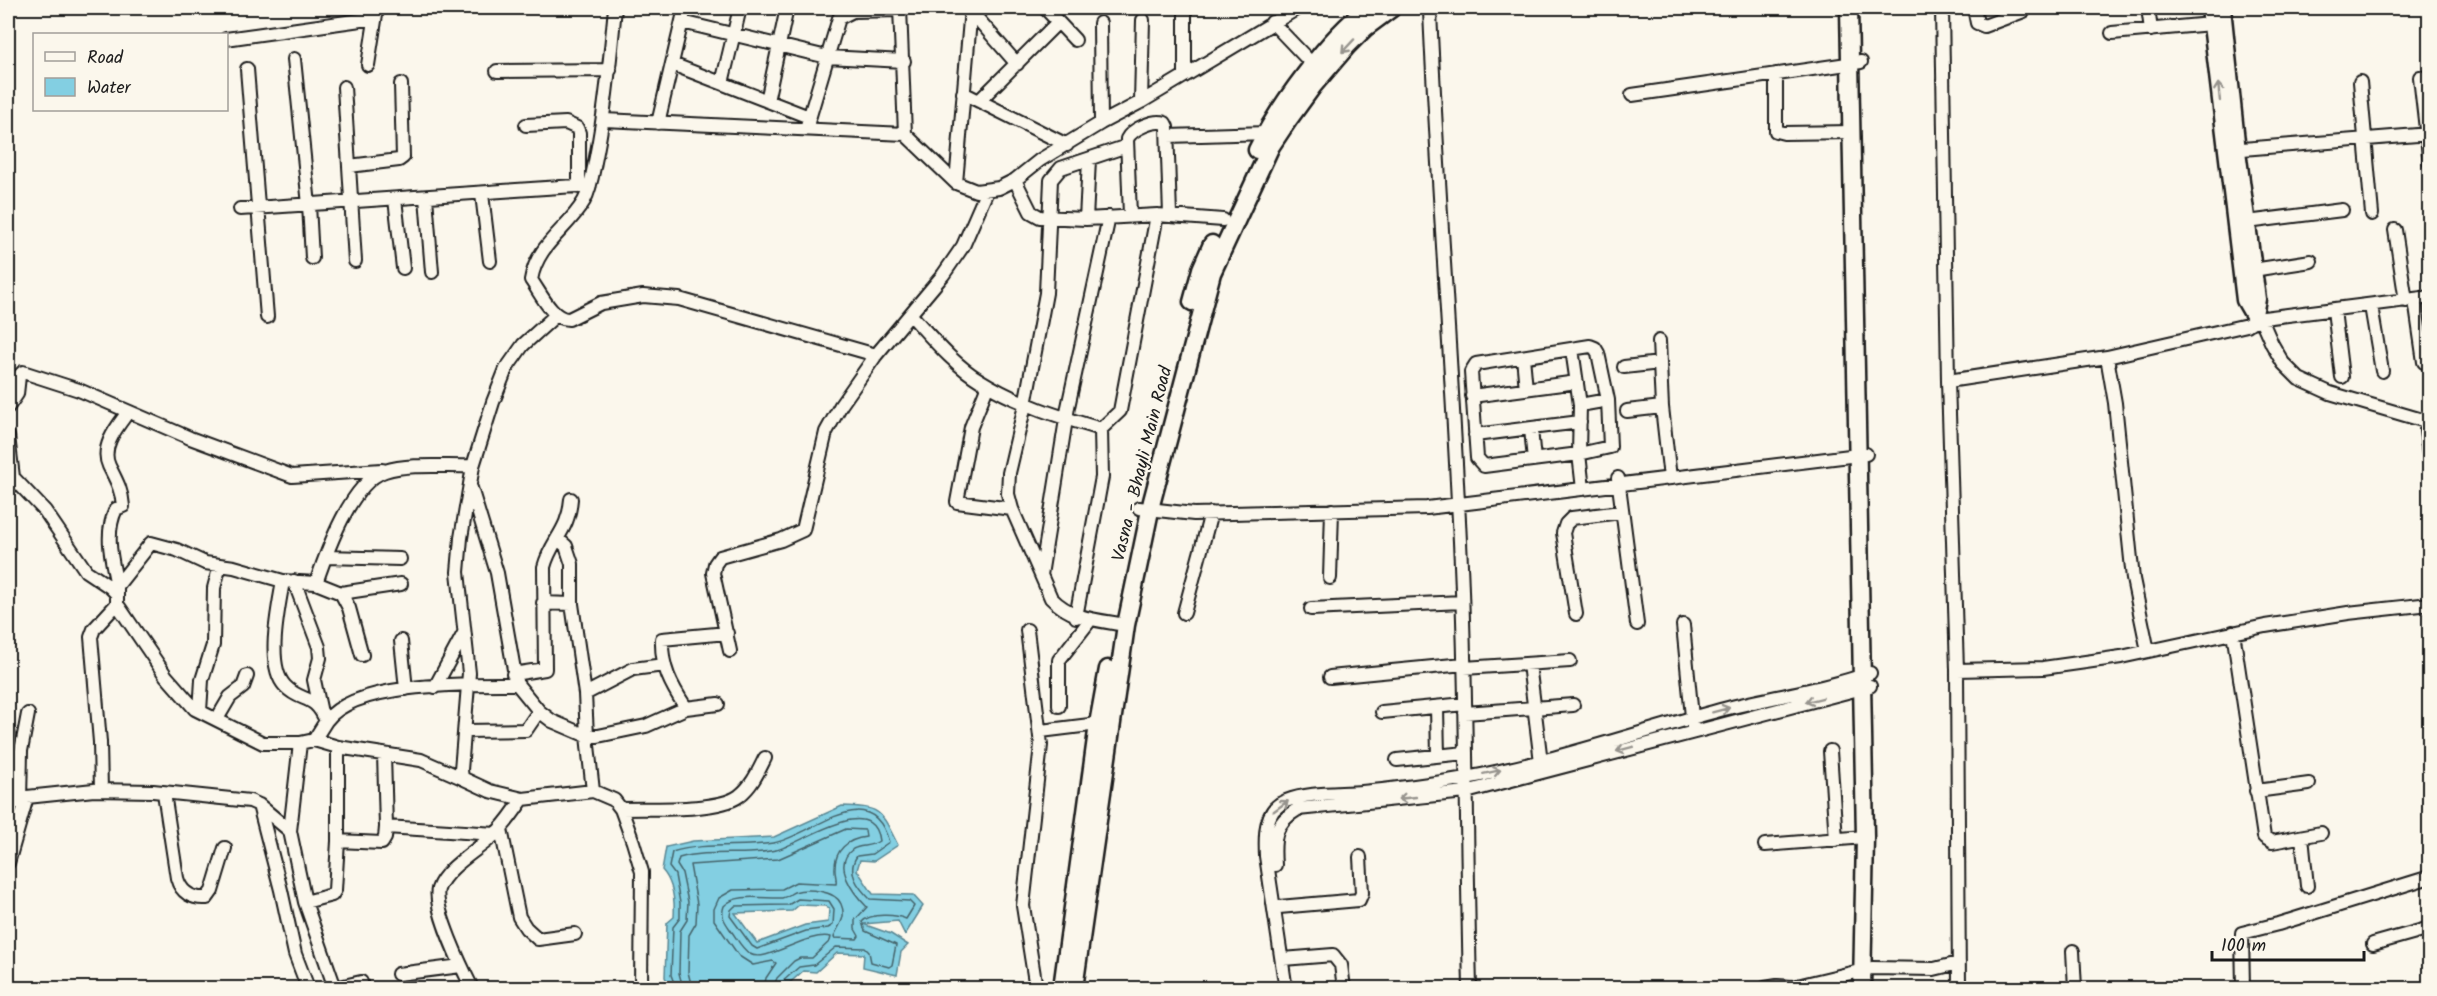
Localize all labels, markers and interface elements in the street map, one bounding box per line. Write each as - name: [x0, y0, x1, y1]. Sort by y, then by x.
- legend: [33, 33, 228, 111]
- one-way arrow: [1341, 38, 1355, 53]
- text: Road: [87, 44, 124, 73]
- text: Water: [87, 74, 132, 103]
- one-way arrow: [2213, 82, 2224, 102]
- street label: Vasna - Bhayli Main Road: [1105, 362, 1182, 565]
- one-way arrow: [1805, 695, 1824, 707]
- one-way arrow: [1711, 704, 1730, 716]
- one-way arrow: [1616, 744, 1635, 755]
- one-way arrow: [1482, 766, 1501, 778]
- one-way arrow: [1398, 793, 1418, 804]
- one-way arrow: [1272, 800, 1288, 812]
- scale bar: [2212, 924, 2364, 962]
- text: 100 m: [2221, 932, 2266, 961]

